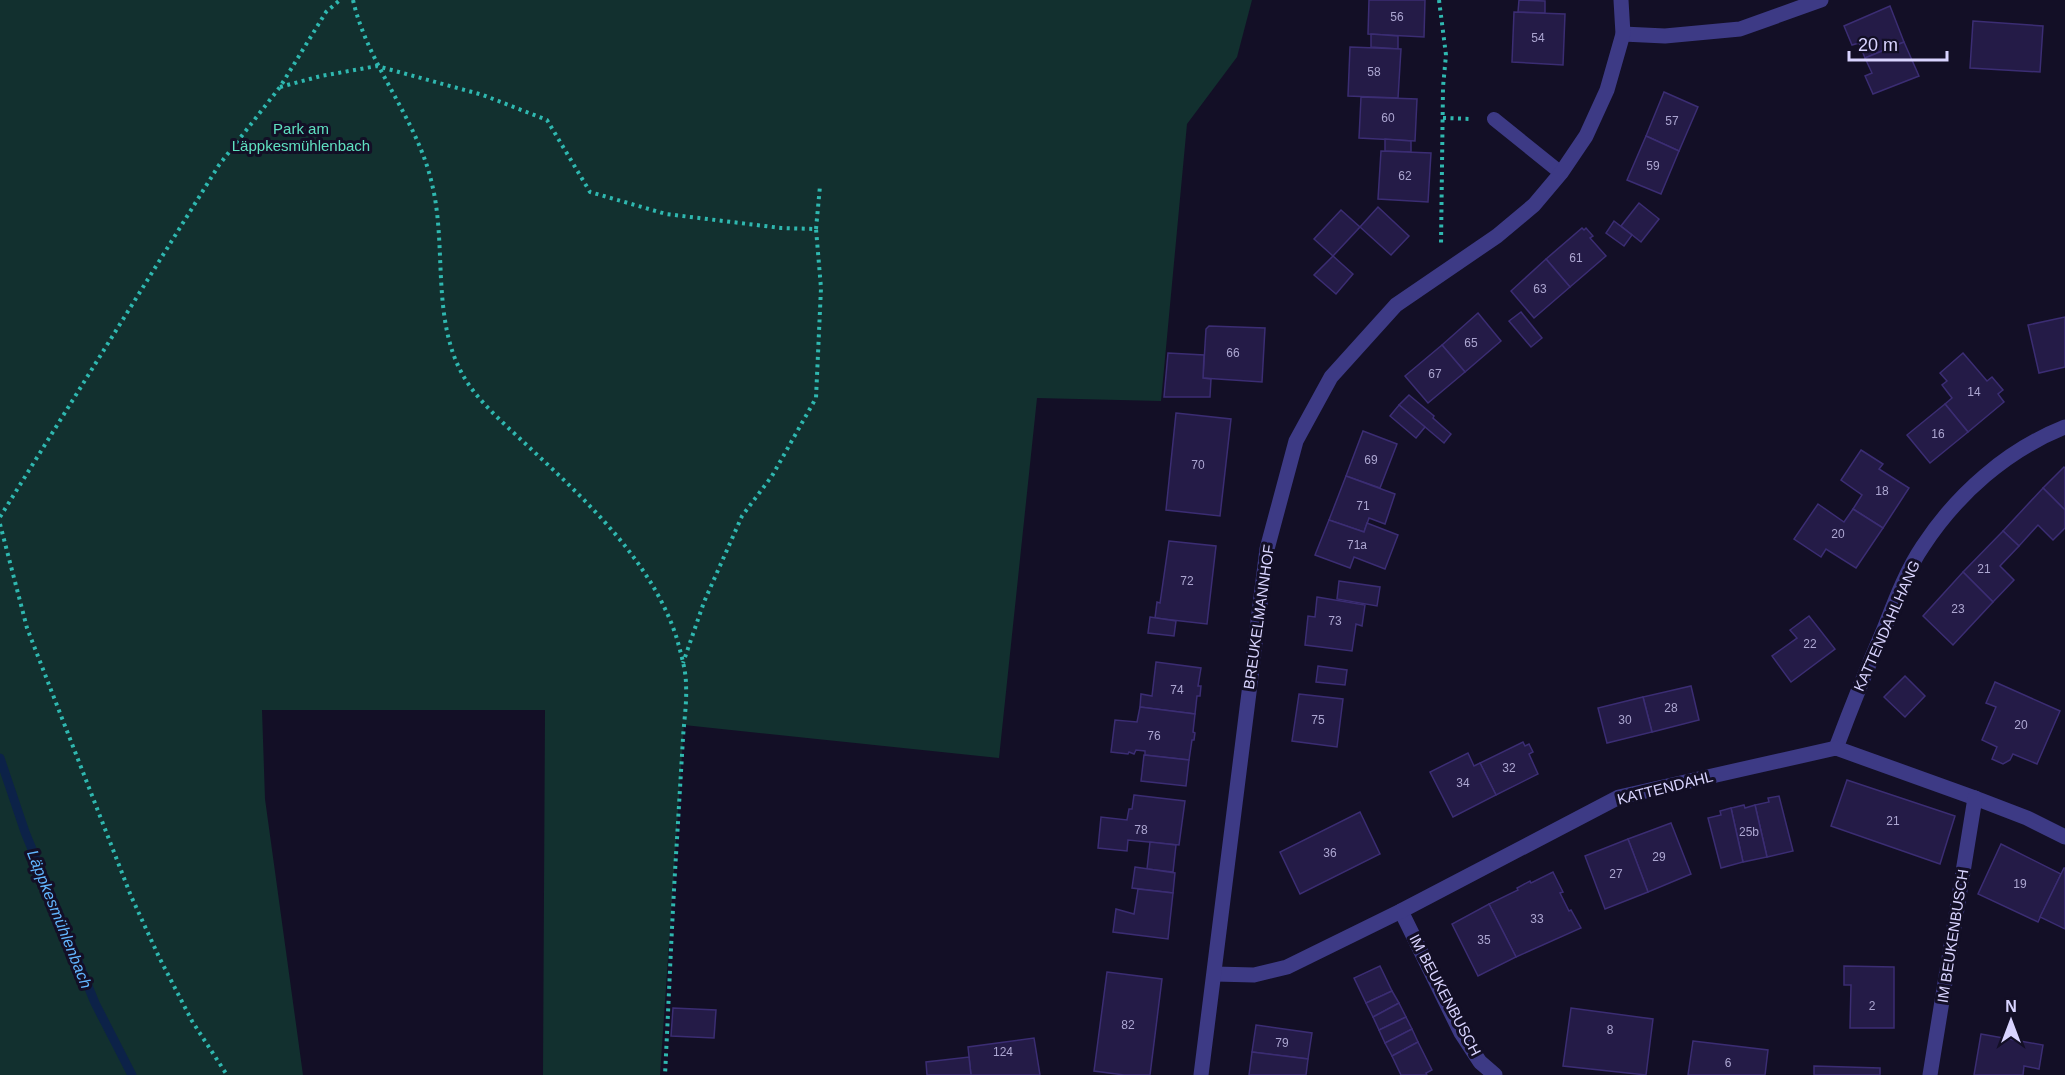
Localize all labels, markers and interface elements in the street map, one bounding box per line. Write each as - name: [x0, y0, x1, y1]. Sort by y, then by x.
- house number: 56: [1390, 10, 1404, 24]
- scale bar: [1849, 24, 1946, 62]
- house number: 54: [1531, 31, 1545, 45]
- text: 20 m: [1858, 35, 1898, 55]
- house number: 58: [1367, 65, 1381, 79]
- house number: 60: [1381, 111, 1395, 125]
- house number: 57: [1665, 114, 1679, 128]
- park label: Park am Läppkesmühlenbach: [232, 120, 370, 154]
- house number: 59: [1646, 159, 1660, 173]
- house number: 62: [1398, 169, 1412, 183]
- house number: 61: [1569, 251, 1583, 265]
- house number: 63: [1533, 282, 1547, 296]
- house number: 65: [1464, 336, 1478, 350]
- house number: 66: [1226, 346, 1240, 360]
- house number: 67: [1428, 367, 1442, 381]
- house number: 14: [1967, 385, 1981, 399]
- house number: 16: [1931, 427, 1945, 441]
- house number: 69: [1364, 453, 1378, 467]
- house number: 70: [1191, 458, 1205, 472]
- house number: 18: [1875, 484, 1889, 498]
- house number: 71: [1356, 499, 1370, 513]
- house number: 20: [1831, 527, 1845, 541]
- house number: 71a: [1347, 538, 1367, 552]
- street label: BREUKELMANNHOF: [1240, 544, 1277, 690]
- street label: KATTENDAHLHANG: [1850, 558, 1923, 694]
- house number: 21: [1977, 562, 1991, 576]
- house number: 72: [1180, 574, 1194, 588]
- house number: 23: [1951, 602, 1965, 616]
- house number: 73: [1328, 614, 1342, 628]
- house number: 22: [1803, 637, 1817, 651]
- house number: 74: [1170, 683, 1184, 697]
- house number: 28: [1664, 701, 1678, 715]
- house number: 75: [1311, 713, 1325, 727]
- house number: 30: [1618, 713, 1632, 727]
- house number: 20: [2014, 718, 2028, 732]
- house number: 76: [1147, 729, 1161, 743]
- house number: 32: [1502, 761, 1516, 775]
- street label: KATTENDAHL: [1615, 767, 1715, 808]
- house number: 34: [1456, 776, 1470, 790]
- house number: 21: [1886, 814, 1900, 828]
- house number: 78: [1134, 823, 1148, 837]
- house number: 25b: [1739, 825, 1759, 839]
- house number: 36: [1323, 846, 1337, 860]
- water label: Läppkesmühlenbach: [24, 848, 95, 991]
- house number: 29: [1652, 850, 1666, 864]
- house number: 27: [1609, 867, 1623, 881]
- street label: IM BEUKENBUSCH: [1934, 868, 1971, 1004]
- house number: 19: [2013, 877, 2027, 891]
- house number: 33: [1530, 912, 1544, 926]
- street label: IM BEUKENBUSCH: [1406, 931, 1485, 1058]
- house number: 35: [1477, 933, 1491, 947]
- north arrow: [1981, 991, 2041, 1051]
- text: N: [2005, 998, 2017, 1015]
- house number: 2: [1869, 999, 1876, 1013]
- house number: 82: [1121, 1018, 1135, 1032]
- house number: 8: [1607, 1023, 1614, 1037]
- house number: 79: [1275, 1036, 1289, 1050]
- house number: 124: [993, 1045, 1013, 1059]
- house number: 6: [1725, 1056, 1732, 1070]

